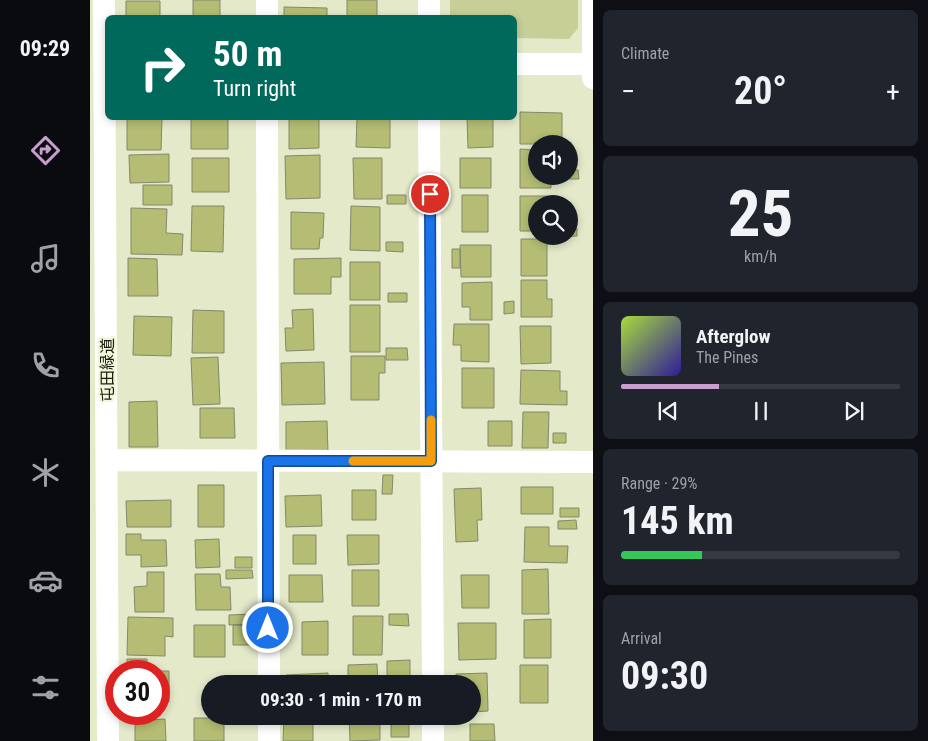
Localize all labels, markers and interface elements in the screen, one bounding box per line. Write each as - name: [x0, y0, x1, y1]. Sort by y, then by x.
- text: 50 m: [213, 34, 282, 75]
- icon: right: [130, 35, 195, 100]
- text: 09:29: [20, 36, 70, 61]
- text: Climate: [621, 44, 669, 63]
- text: 20°: [734, 69, 787, 113]
- text: −: [621, 75, 635, 108]
- text: +: [886, 75, 900, 108]
- text: Turn right: [213, 76, 296, 101]
- icon: directions: [28, 133, 63, 168]
- map controls: [528, 135, 578, 245]
- button: sound: [528, 135, 578, 185]
- pin: [409, 173, 451, 215]
- text: 25: [728, 176, 793, 252]
- icon: arrive: [416, 180, 444, 208]
- button: search: [528, 195, 578, 245]
- icon: music: [28, 241, 63, 276]
- text: km/h: [744, 247, 777, 266]
- text: Afterglow: [696, 325, 770, 348]
- street label: 屯田緑道: [98, 338, 117, 402]
- icon: phone: [28, 348, 63, 383]
- text: The Pines: [696, 348, 758, 367]
- icon: previous: [654, 397, 682, 425]
- icon: pause: [747, 397, 775, 425]
- icon: next: [840, 397, 868, 425]
- icon: climate: [28, 455, 63, 490]
- text: Range · 29%: [621, 474, 697, 493]
- text: 145 km: [621, 499, 734, 543]
- icon: car: [28, 563, 63, 598]
- position arrow: [241, 601, 293, 653]
- text: Arrival: [621, 629, 662, 648]
- text: 09:30: [621, 654, 708, 698]
- speed limit sign: 30: [105, 660, 170, 725]
- icon: filters: [28, 670, 63, 705]
- text: 09:30 · 1 min · 170 m: [260, 688, 422, 711]

